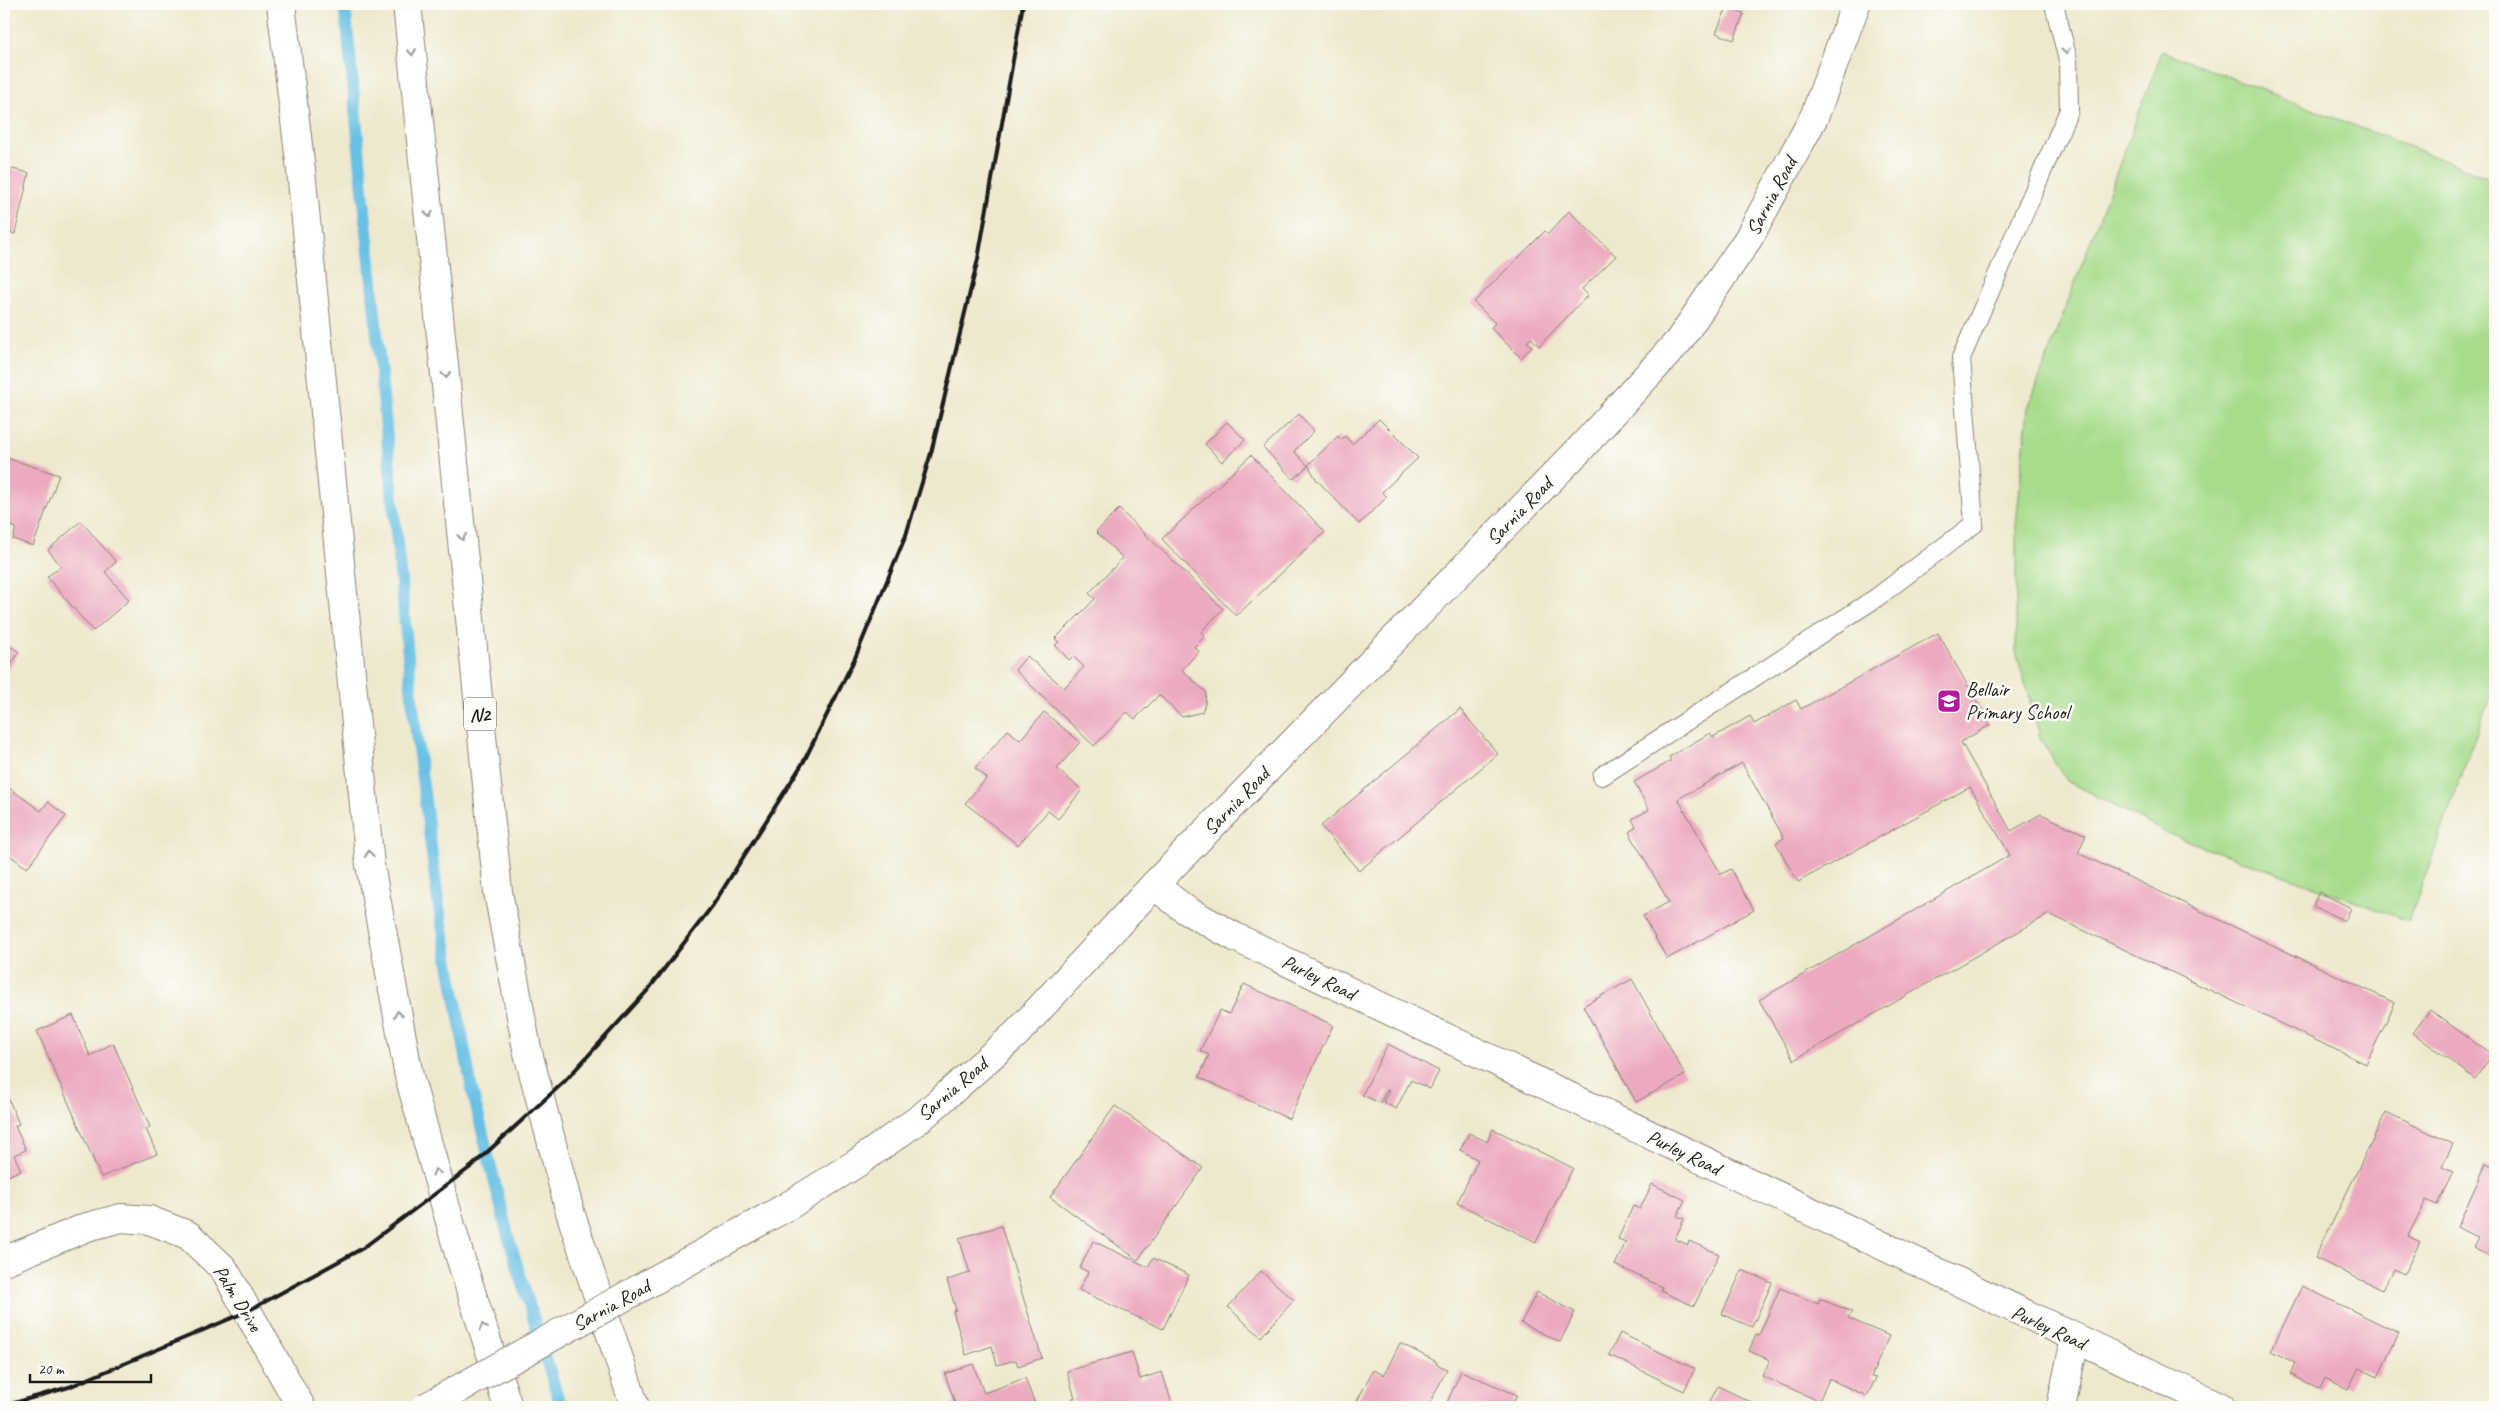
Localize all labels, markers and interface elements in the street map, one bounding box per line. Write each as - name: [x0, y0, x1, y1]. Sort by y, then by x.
- one-way arrow: [2060, 46, 2071, 55]
- one-way arrow: [406, 49, 417, 57]
- street label: Sarnia Road: [1741, 150, 1804, 240]
- one-way arrow: [423, 210, 434, 218]
- one-way arrow: [440, 372, 451, 380]
- street label: Sarnia Road: [1481, 470, 1560, 551]
- one-way arrow: [456, 533, 467, 541]
- place label: Bellair Primary School: [1966, 677, 2072, 725]
- school or university icon: Bellair Primary School: [1936, 688, 1962, 714]
- road number: N2: [464, 698, 496, 731]
- street label: Sarnia Road: [1198, 760, 1277, 841]
- one-way arrow: [364, 850, 375, 858]
- street label: Purley Road: [1278, 949, 1363, 1007]
- one-way arrow: [393, 1010, 403, 1018]
- street label: Sarnia Road: [912, 1050, 995, 1127]
- street label: Purley Road: [1643, 1124, 1728, 1182]
- one-way arrow: [431, 1167, 442, 1176]
- street label: Palm Drive: [208, 1261, 268, 1337]
- street label: Sarnia Road: [568, 1272, 657, 1337]
- street label: Purley Road: [2008, 1299, 2093, 1357]
- one-way arrow: [478, 1324, 488, 1332]
- scale bar: [30, 1351, 151, 1383]
- text: 20 m: [38, 1360, 65, 1379]

